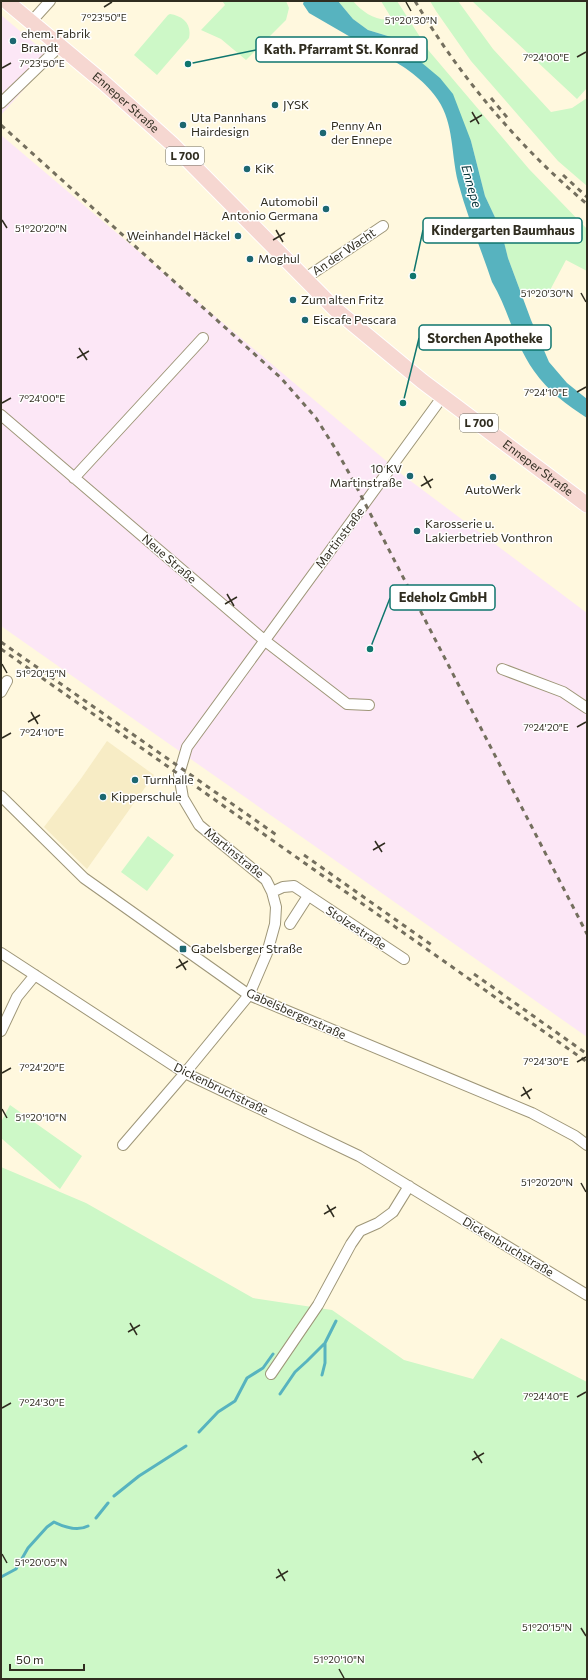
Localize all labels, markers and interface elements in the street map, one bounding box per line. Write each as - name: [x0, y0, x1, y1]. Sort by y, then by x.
- text: 7°23'50"E: [81, 11, 127, 23]
- text: 51°20'30"N: [385, 14, 437, 26]
- place label: ehem. Fabrik Brandt: [21, 26, 91, 54]
- marker: ehem. Fabrik Brandt: [8, 36, 18, 46]
- callout: Kath. Pfarramt St. Konrad: [256, 37, 427, 62]
- text: Kath. Pfarramt St. Konrad: [264, 41, 418, 57]
- text: 7°24'00"E: [523, 51, 569, 63]
- text: 7°23'50"E: [19, 57, 65, 69]
- street label: Enneper Straße: [90, 68, 162, 135]
- place label: JYSK: [283, 97, 309, 112]
- marker: JYSK: [270, 100, 280, 110]
- place label: Uta Pannhans Hairdesign: [191, 110, 266, 138]
- place label: Penny An der Ennepe: [331, 118, 392, 146]
- marker: Uta Pannhans Hairdesign: [178, 120, 188, 130]
- marker: Penny An der Ennepe: [318, 128, 328, 138]
- road number: L 700: [166, 147, 204, 165]
- place label: KiK: [255, 161, 274, 175]
- water label: Ennepe: [458, 163, 486, 209]
- marker: KiK: [242, 164, 252, 174]
- place label: Automobil Antonio Germana: [222, 194, 318, 222]
- marker: Automobil Antonio Germana: [321, 204, 331, 214]
- callout: Kindergarten Baumhaus: [423, 218, 582, 243]
- text: 51°20'20"N: [15, 222, 67, 234]
- text: Kindergarten Baumhaus: [431, 222, 575, 238]
- street label: An der Wacht: [309, 225, 378, 278]
- place label: Weinhandel Häckel: [127, 228, 230, 242]
- marker: Weinhandel Häckel: [233, 231, 243, 241]
- place label: Moghul: [258, 251, 300, 265]
- marker: Moghul: [245, 254, 255, 264]
- text: 51°20'30"N: [521, 287, 573, 299]
- place label: Zum alten Fritz: [301, 292, 384, 306]
- marker: Zum alten Fritz: [288, 295, 298, 305]
- place label: Eiscafe Pescara: [313, 312, 396, 326]
- marker: Eiscafe Pescara: [300, 315, 310, 325]
- callout: Storchen Apotheke: [419, 325, 551, 350]
- text: Storchen Apotheke: [427, 330, 543, 346]
- text: 7°24'10"E: [524, 386, 568, 398]
- text: 7°24'00"E: [19, 392, 65, 404]
- road number: L 700: [460, 414, 498, 432]
- street label: Enneper Straße: [501, 436, 576, 498]
- place label: 10 KV Martinstraße: [330, 461, 402, 489]
- marker: 10 KV Martinstraße: [405, 471, 415, 481]
- marker: AutoWerk: [488, 472, 498, 482]
- place label: AutoWerk: [465, 482, 521, 496]
- street label: Martinstraße: [312, 504, 367, 570]
- place label: Karosserie u. Lakierbetrieb Vonthron: [425, 516, 553, 544]
- marker: Karosserie u. Lakierbetrieb Vonthron: [412, 526, 422, 536]
- street label: Neue Straße: [140, 531, 200, 586]
- callout: Edeholz GmbH: [390, 585, 495, 610]
- text: Edeholz GmbH: [399, 589, 487, 605]
- text: 51°20'15"N: [16, 667, 66, 679]
- text: 7°24'20"E: [523, 721, 569, 733]
- text: 7°24'10"E: [20, 726, 64, 738]
- place label: Turnhalle: [143, 772, 194, 786]
- marker: Turnhalle: [130, 775, 140, 785]
- place label: Kipperschule: [111, 789, 182, 803]
- marker: Kipperschule: [98, 792, 108, 802]
- street label: Martinstraße: [202, 824, 267, 880]
- street label: Stolzestraße: [324, 902, 389, 952]
- place label: Gabelsberger Straße: [191, 941, 302, 955]
- marker: Gabelsberger Straße: [178, 944, 188, 954]
- street label: Gabelsbergerstraße: [244, 985, 348, 1041]
- text: 7°24'30"E: [523, 1055, 569, 1067]
- street label: Dickenbruchstraße: [172, 1059, 271, 1117]
- text: 7°24'20"E: [19, 1061, 65, 1073]
- text: 51°20'10"N: [16, 1111, 66, 1123]
- text: 51°20'20"N: [521, 1176, 573, 1188]
- street label: Dickenbruchstraße: [461, 1213, 557, 1279]
- text: 7°24'40"E: [523, 1390, 569, 1402]
- text: 7°24'30"E: [19, 1396, 65, 1408]
- text: 51°20'05"N: [15, 1556, 67, 1568]
- text: 51°20'15"N: [522, 1621, 572, 1633]
- scale bar: [10, 1646, 84, 1672]
- text: 50 m: [16, 1652, 44, 1666]
- text: 51°20'10"N: [314, 1653, 364, 1665]

